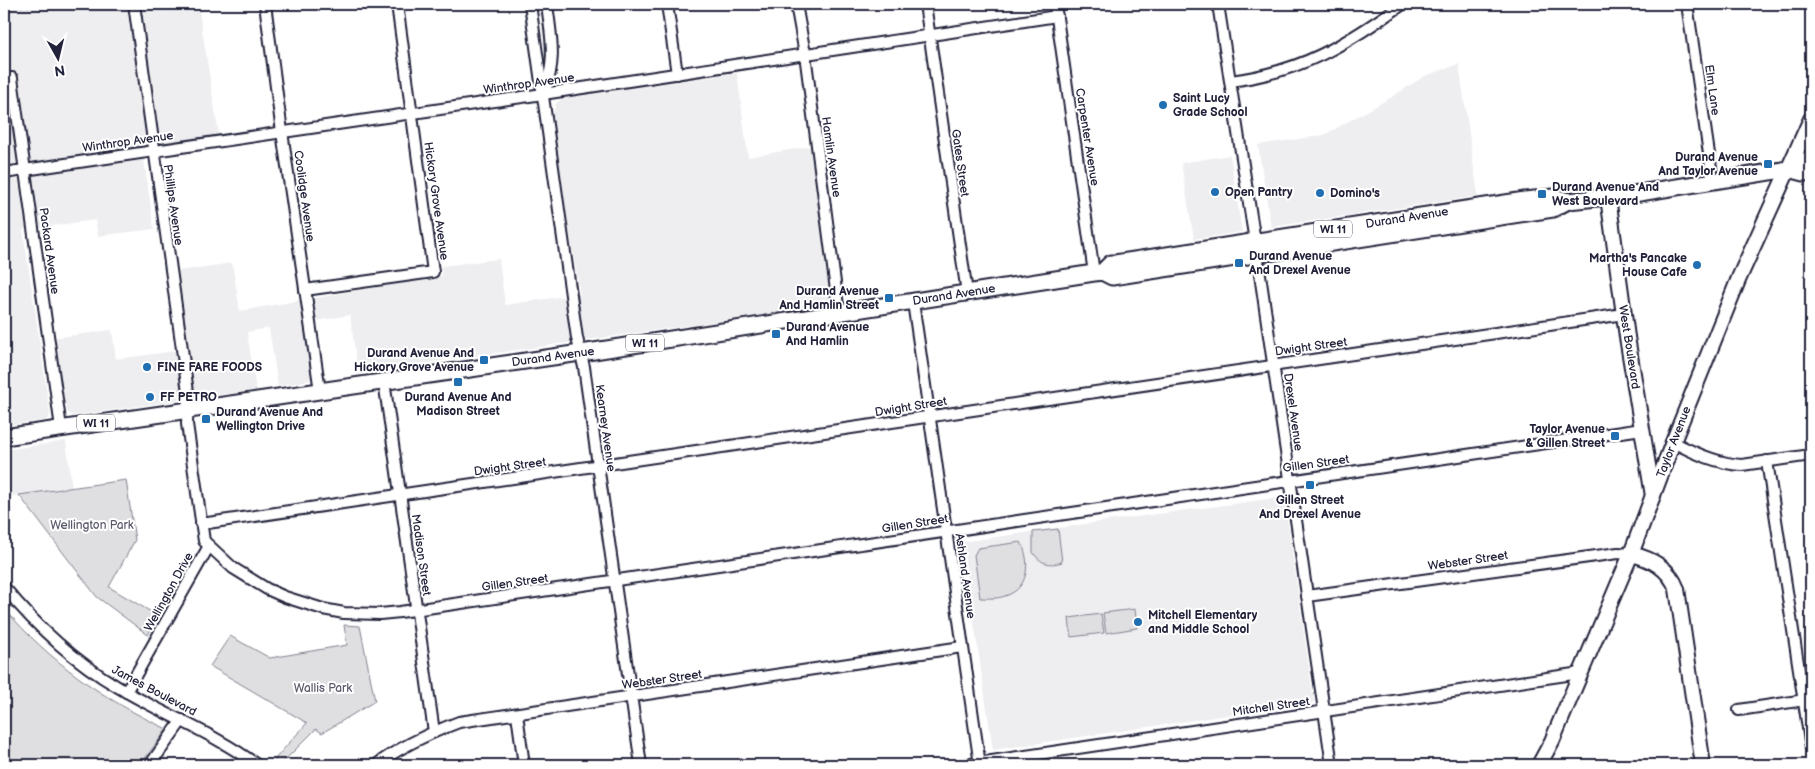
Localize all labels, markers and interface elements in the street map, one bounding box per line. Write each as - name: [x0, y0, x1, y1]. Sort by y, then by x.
- north arrow: [32, 32, 82, 82]
- text: N: [53, 61, 66, 80]
- street label: Elm Lane: [1701, 64, 1723, 116]
- street label: Winthrop Avenue: [483, 70, 575, 98]
- street label: Carpenter Avenue: [1072, 87, 1102, 187]
- place label: Saint Lucy Grade School: [1173, 91, 1247, 120]
- marker: Saint Lucy Grade School: [1157, 99, 1169, 111]
- street label: Hamlin Avenue: [818, 116, 844, 198]
- street label: Winthrop Avenue: [82, 128, 174, 156]
- street label: Gates Street: [948, 128, 972, 198]
- street label: Hickory Grove Avenue: [420, 141, 452, 261]
- street label: Coolidge Avenue: [290, 149, 318, 243]
- place label: Durand Avenue And Taylor Avenue: [1658, 150, 1758, 179]
- marker: Durand Avenue And Taylor Avenue: [1762, 158, 1774, 170]
- street label: Phillips Avenue: [160, 164, 186, 246]
- place label: Durand Avenue And West Boulevard: [1552, 180, 1659, 209]
- place label: Open Pantry: [1225, 185, 1293, 200]
- marker: Open Pantry: [1209, 186, 1221, 198]
- place label: Domino's: [1330, 186, 1380, 201]
- marker: Domino's: [1314, 187, 1326, 199]
- marker: Durand Avenue And West Boulevard: [1536, 188, 1548, 200]
- street label: Durand Avenue: [1365, 204, 1449, 232]
- street label: Packard Avenue: [36, 207, 62, 295]
- road number: WI 11: [1314, 220, 1352, 238]
- place label: Durand Avenue And Drexel Avenue: [1248, 249, 1351, 278]
- place label: Martha's Pancake House Cafe: [1589, 251, 1687, 280]
- marker: Durand Avenue And Drexel Avenue: [1233, 257, 1245, 269]
- marker: Martha's Pancake House Cafe: [1691, 259, 1703, 271]
- street label: Durand Avenue: [912, 281, 996, 309]
- place label: Durand Avenue And Hamlin Street: [778, 284, 879, 313]
- marker: Durand Avenue And Hamlin Street: [883, 292, 895, 304]
- street label: West Boulevard: [1615, 304, 1643, 390]
- place label: Durand Avenue And Hamlin: [785, 320, 869, 349]
- marker: Durand Avenue And Hamlin: [770, 328, 782, 340]
- road number: WI 11: [626, 334, 664, 352]
- street label: Dwight Street: [1274, 334, 1348, 359]
- street label: Durand Avenue: [511, 344, 595, 370]
- place label: Durand Avenue And Hickory Grove Avenue: [354, 346, 474, 375]
- marker: Durand Avenue And Hickory Grove Avenue: [478, 354, 490, 366]
- place label: FINE FARE FOODS: [157, 360, 262, 375]
- marker: FINE FARE FOODS: [141, 361, 153, 373]
- street label: Drexel Avenue: [1280, 372, 1306, 452]
- marker: Durand Avenue And Madison Street: [452, 376, 464, 388]
- street label: Kearney Avenue: [591, 383, 619, 473]
- place label: FF PETRO: [160, 390, 217, 405]
- place label: Durand Avenue And Madison Street: [404, 390, 512, 419]
- marker: FF PETRO: [144, 391, 156, 403]
- street label: Dwight Street: [874, 394, 948, 420]
- street label: Taylor Avenue: [1653, 404, 1695, 480]
- place label: Durand Avenue And Wellington Drive: [216, 405, 323, 434]
- marker: Durand Avenue And Wellington Drive: [200, 413, 212, 425]
- road number: WI 11: [77, 414, 115, 432]
- place label: Taylor Avenue & Gillen Street: [1526, 422, 1605, 451]
- marker: Taylor Avenue & Gillen Street: [1609, 430, 1621, 442]
- street label: Gillen Street: [1282, 452, 1350, 476]
- street label: Dwight Street: [473, 454, 547, 479]
- marker: Gillen Street And Drexel Avenue: [1304, 479, 1316, 491]
- place label: Gillen Street And Drexel Avenue: [1258, 493, 1361, 522]
- street label: Gillen Street: [881, 511, 950, 537]
- street label: Madison Street: [408, 513, 434, 597]
- park label: Wellington Park: [50, 518, 134, 533]
- street label: Ashland Avenue: [952, 532, 978, 620]
- street label: Webster Street: [1427, 548, 1509, 574]
- street label: Wellington Drive: [141, 550, 197, 634]
- street label: Gillen Street: [481, 571, 549, 595]
- place label: Mitchell Elementary and Middle School: [1148, 608, 1258, 637]
- marker: Mitchell Elementary and Middle School: [1132, 616, 1144, 628]
- street label: James Boulevard: [109, 662, 199, 720]
- street label: Webster Street: [621, 667, 703, 693]
- park label: Wallis Park: [294, 681, 352, 696]
- street label: Mitchell Street: [1231, 694, 1311, 720]

